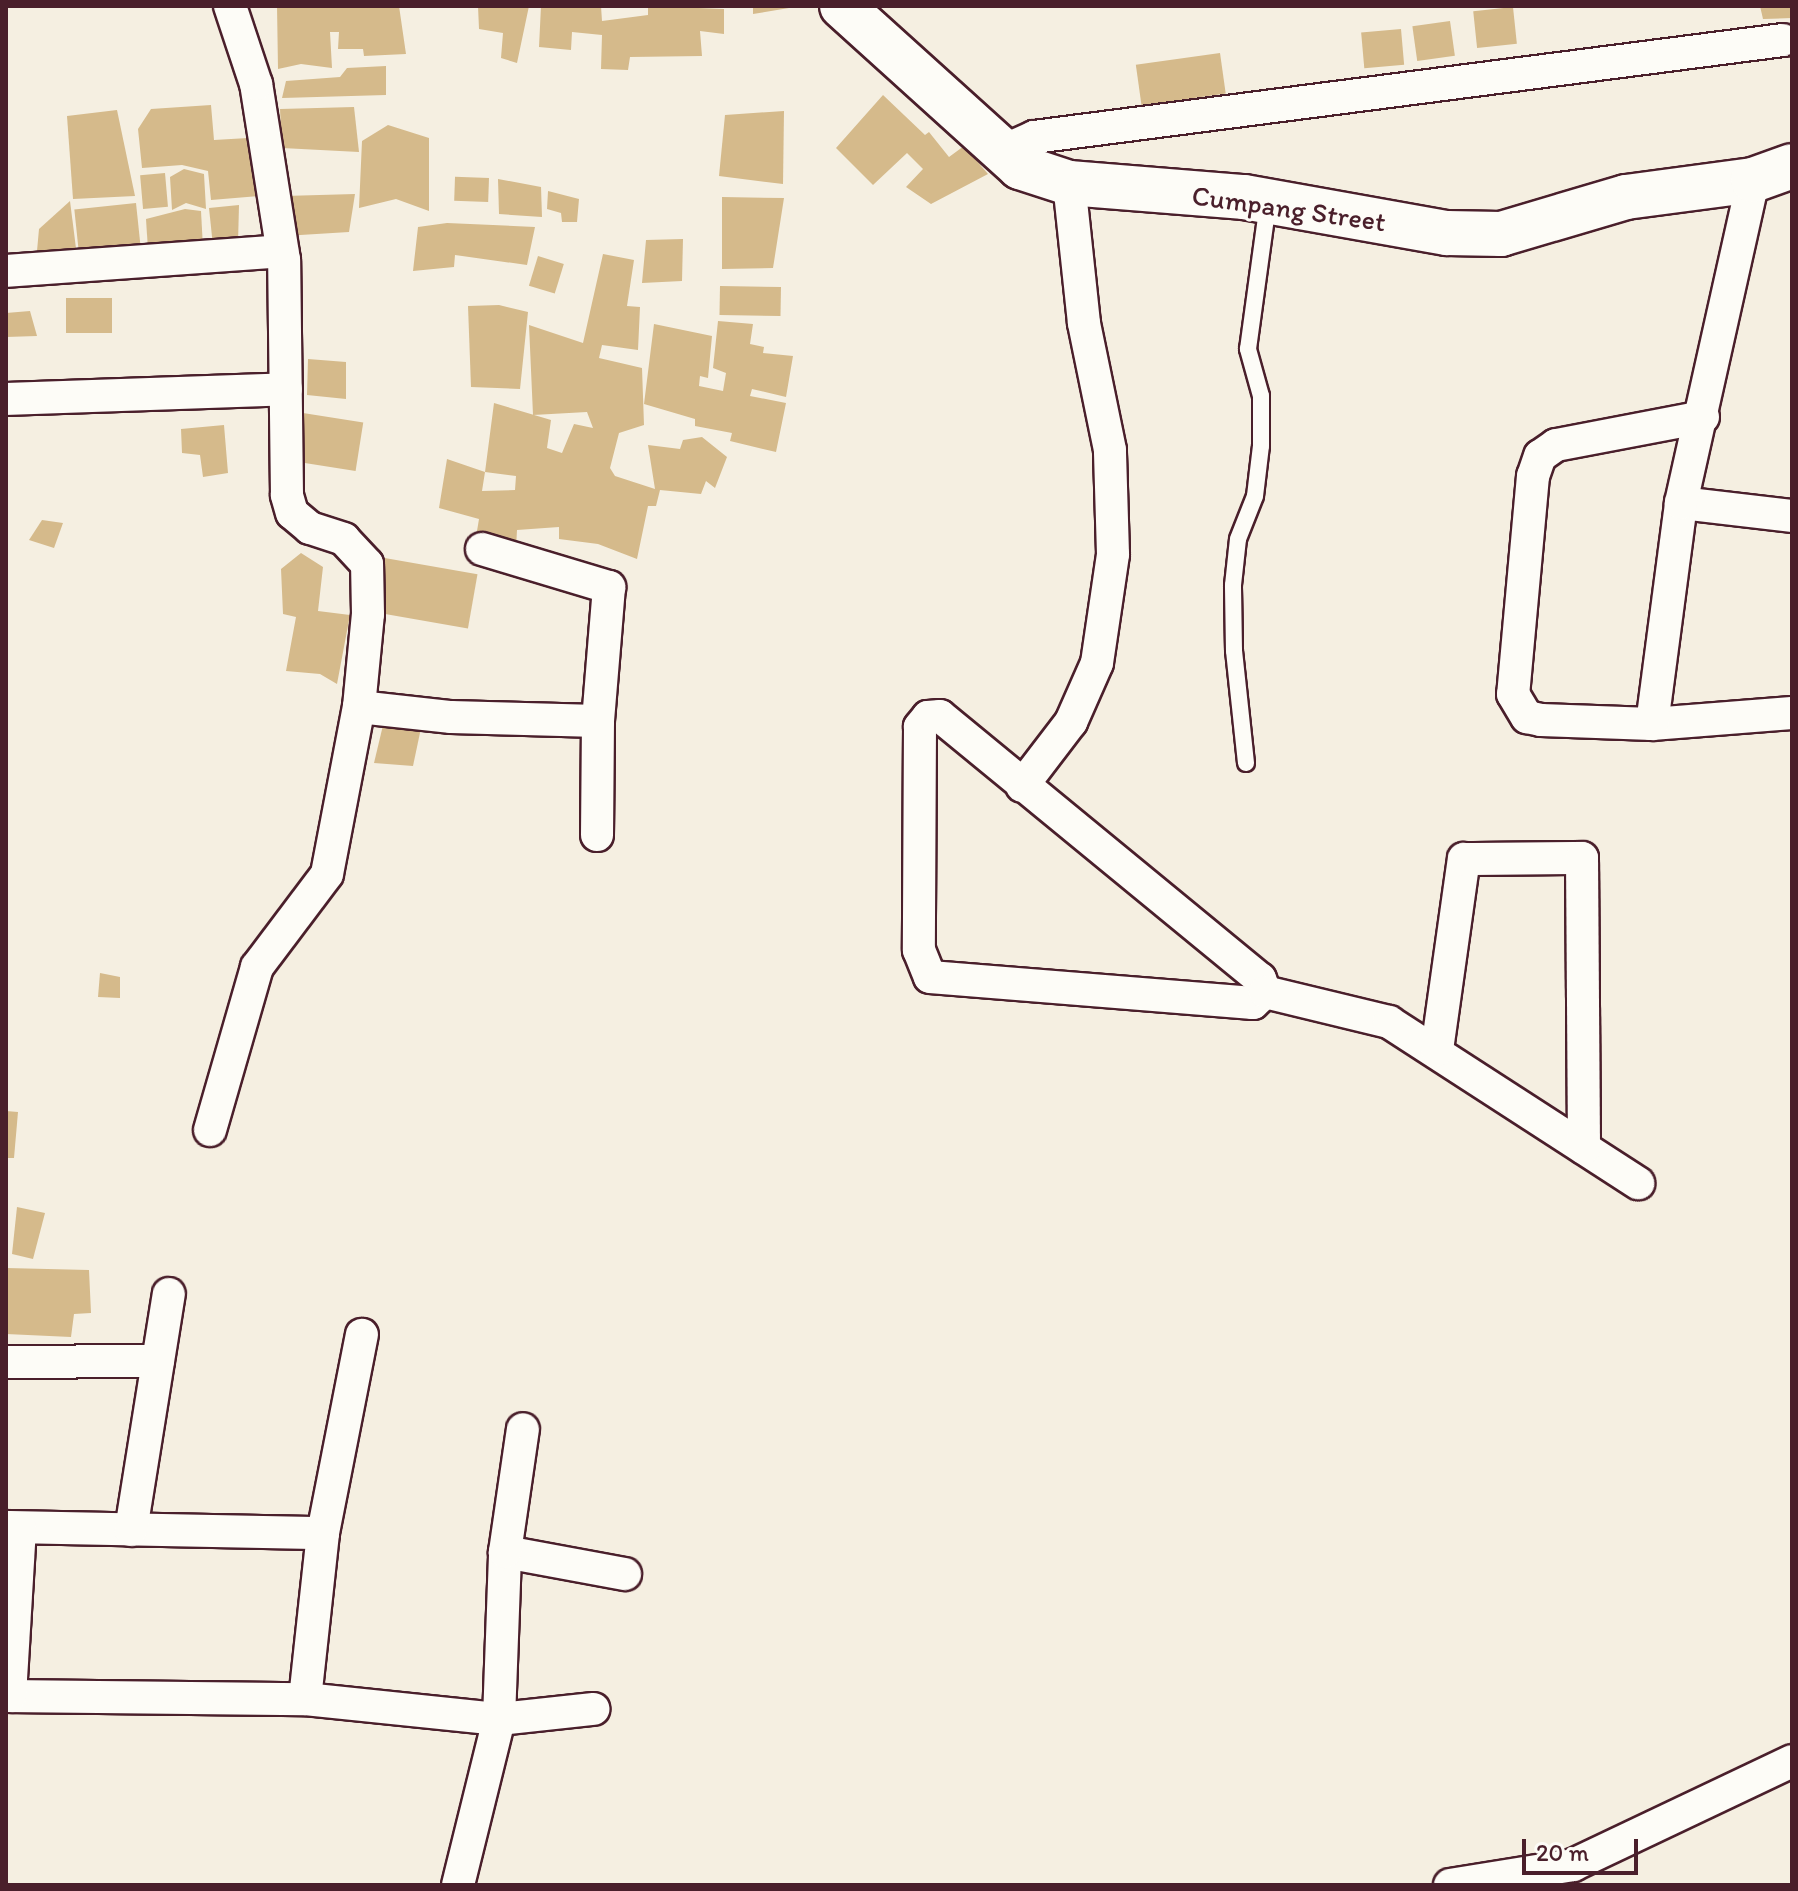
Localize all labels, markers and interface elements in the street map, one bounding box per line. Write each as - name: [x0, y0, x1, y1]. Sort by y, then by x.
- street label: Cumpang Street: [1190, 178, 1388, 238]
- scale bar: [1526, 1823, 1642, 1873]
- text: 20 m: [1536, 1838, 1589, 1867]

